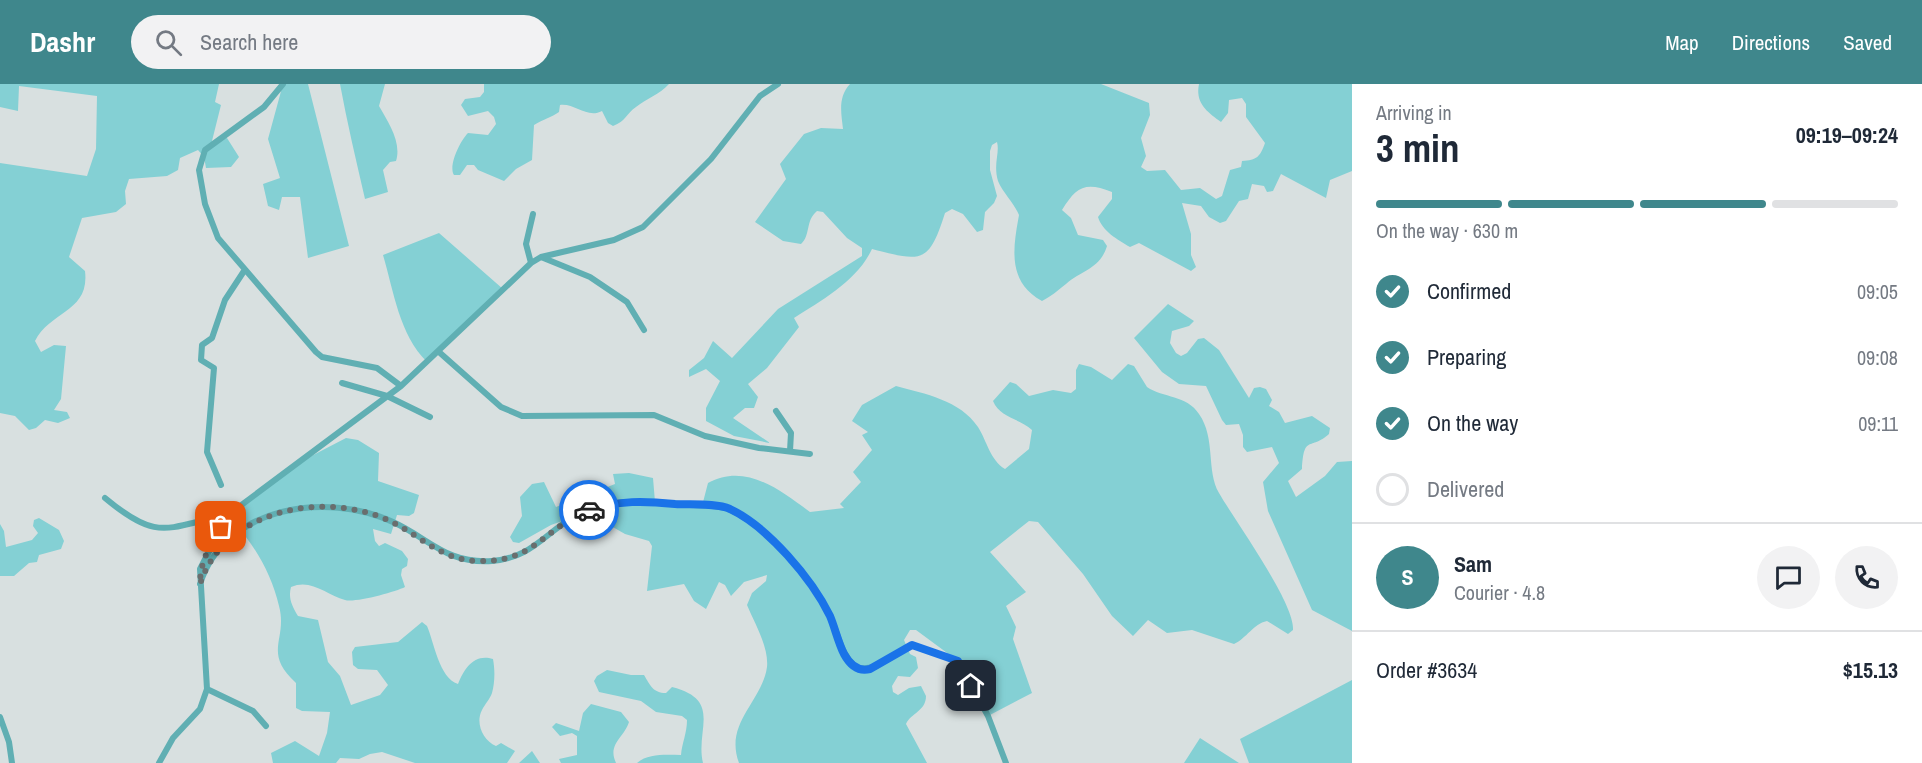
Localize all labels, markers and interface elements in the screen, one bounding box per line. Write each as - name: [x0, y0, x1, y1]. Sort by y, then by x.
- search box: [131, 15, 551, 69]
- text: Dashr: [30, 23, 95, 61]
- icon: search: [152, 26, 185, 59]
- text: Search here: [200, 27, 298, 57]
- text: Map: [1665, 28, 1699, 57]
- text: Directions: [1732, 28, 1810, 57]
- text: Saved: [1843, 28, 1892, 57]
- text: Arriving in: [1376, 99, 1452, 126]
- text: 09:19–09:24: [1796, 120, 1898, 150]
- text: 3 min: [1376, 122, 1460, 174]
- text: On the way · 630 m: [1376, 217, 1518, 244]
- icon: check: [1376, 275, 1409, 308]
- text: Confirmed: [1427, 276, 1511, 306]
- text: 09:05: [1857, 278, 1898, 305]
- icon: check: [1376, 341, 1409, 374]
- text: Preparing: [1427, 342, 1506, 372]
- text: 09:08: [1857, 344, 1898, 371]
- icon: check: [1376, 407, 1409, 440]
- text: On the way: [1427, 408, 1518, 438]
- text: 09:11: [1858, 410, 1898, 437]
- text: Delivered: [1427, 474, 1504, 504]
- courier: [559, 480, 619, 540]
- icon: car: [573, 494, 606, 527]
- pin: [195, 501, 246, 552]
- icon: bag: [204, 510, 237, 543]
- button: chat: [1757, 546, 1820, 609]
- button: phone: [1835, 546, 1898, 609]
- text: Sam: [1454, 549, 1492, 579]
- text: S: [1401, 562, 1414, 592]
- text: Courier · 4.8: [1454, 579, 1545, 606]
- text: Order #3634: [1376, 655, 1477, 685]
- text: $15.13: [1843, 655, 1898, 685]
- pin: [945, 660, 996, 711]
- icon: home: [954, 669, 987, 702]

